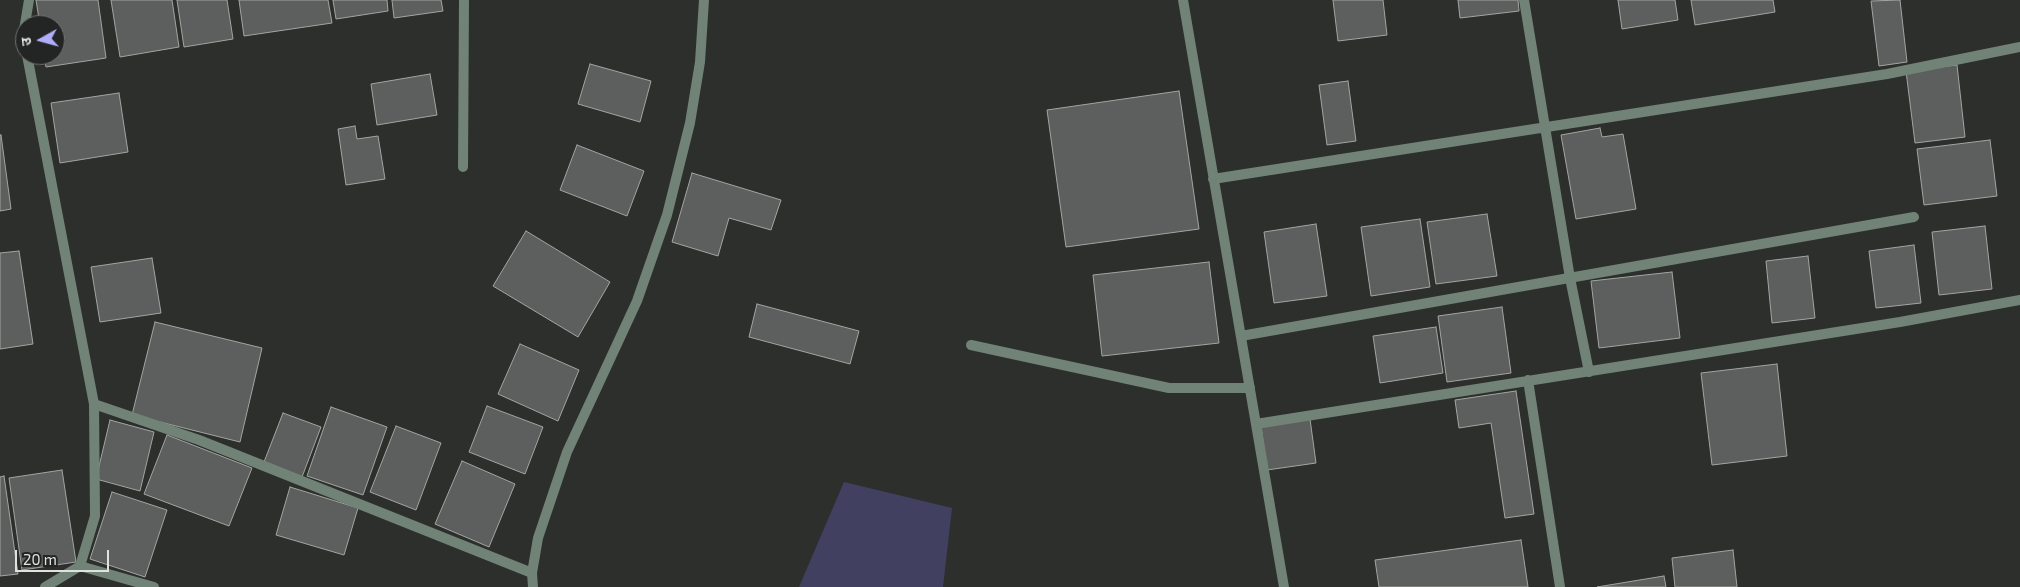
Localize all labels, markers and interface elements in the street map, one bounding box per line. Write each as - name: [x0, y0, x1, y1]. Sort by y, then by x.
- north arrow: [15, 15, 65, 65]
- text: उ: [17, 37, 35, 47]
- scale bar: [18, 540, 111, 572]
- text: 20 m: [23, 550, 57, 568]

